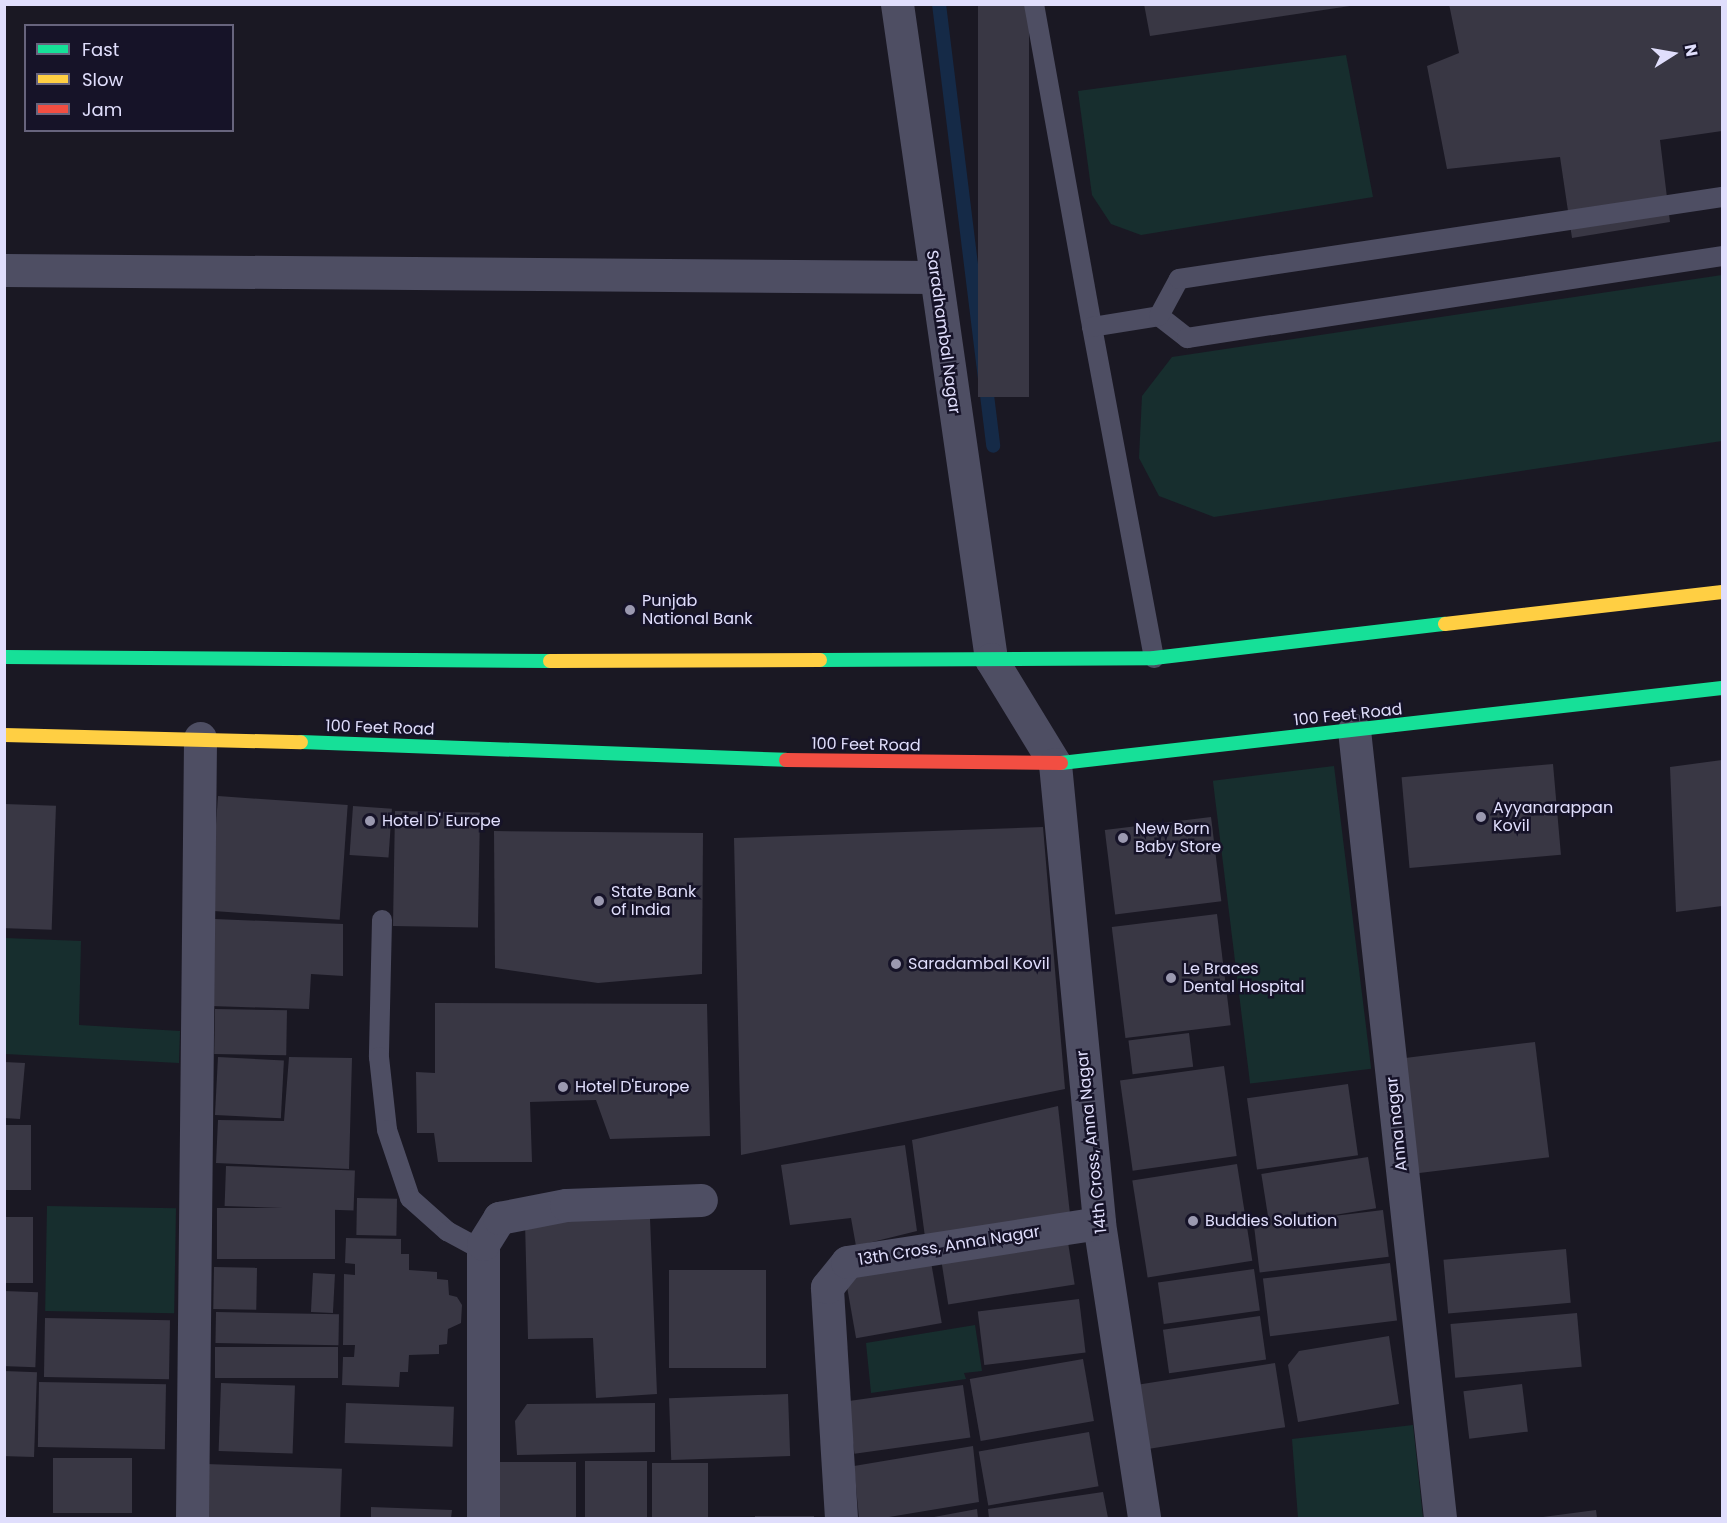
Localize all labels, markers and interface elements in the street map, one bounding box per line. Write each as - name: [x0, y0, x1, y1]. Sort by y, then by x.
- legend: [24, 24, 234, 132]
- north arrow: [1643, 24, 1703, 84]
- text: Fast: [82, 37, 119, 62]
- text: N: [1679, 42, 1704, 59]
- text: Slow: [82, 67, 123, 92]
- text: Jam: [82, 97, 122, 122]
- street label: Saradhambal Nagar: [922, 249, 964, 415]
- place label: Punjab National Bank: [642, 591, 752, 629]
- marker: Punjab National Bank: [623, 603, 637, 617]
- street label: 100 Feet Road: [1293, 700, 1403, 730]
- street label: 100 Feet Road: [325, 717, 435, 739]
- street label: 100 Feet Road: [811, 734, 921, 756]
- place label: Ayyanarappan Kovil: [1493, 798, 1613, 836]
- marker: Ayyanarappan Kovil: [1474, 810, 1488, 824]
- place label: Hotel D' Europe: [382, 811, 501, 831]
- marker: Hotel D' Europe: [363, 814, 377, 828]
- place label: New Born Baby Store: [1135, 819, 1221, 857]
- marker: New Born Baby Store: [1116, 831, 1130, 845]
- place label: State Bank of India: [611, 882, 696, 920]
- marker: State Bank of India: [592, 894, 606, 908]
- place label: Saradambal Kovil: [908, 954, 1050, 974]
- marker: Saradambal Kovil: [889, 957, 903, 971]
- place label: Le Braces Dental Hospital: [1183, 959, 1304, 997]
- marker: Le Braces Dental Hospital: [1164, 971, 1178, 985]
- street label: 14th Cross, Anna Nagar: [1073, 1049, 1111, 1235]
- street label: Anna nagar: [1382, 1076, 1412, 1172]
- place label: Hotel D'Europe: [575, 1077, 690, 1097]
- marker: Hotel D'Europe: [556, 1080, 570, 1094]
- place label: Buddies Solution: [1205, 1211, 1337, 1231]
- marker: Buddies Solution: [1186, 1214, 1200, 1228]
- street label: 13th Cross, Anna Nagar: [857, 1222, 1041, 1270]

